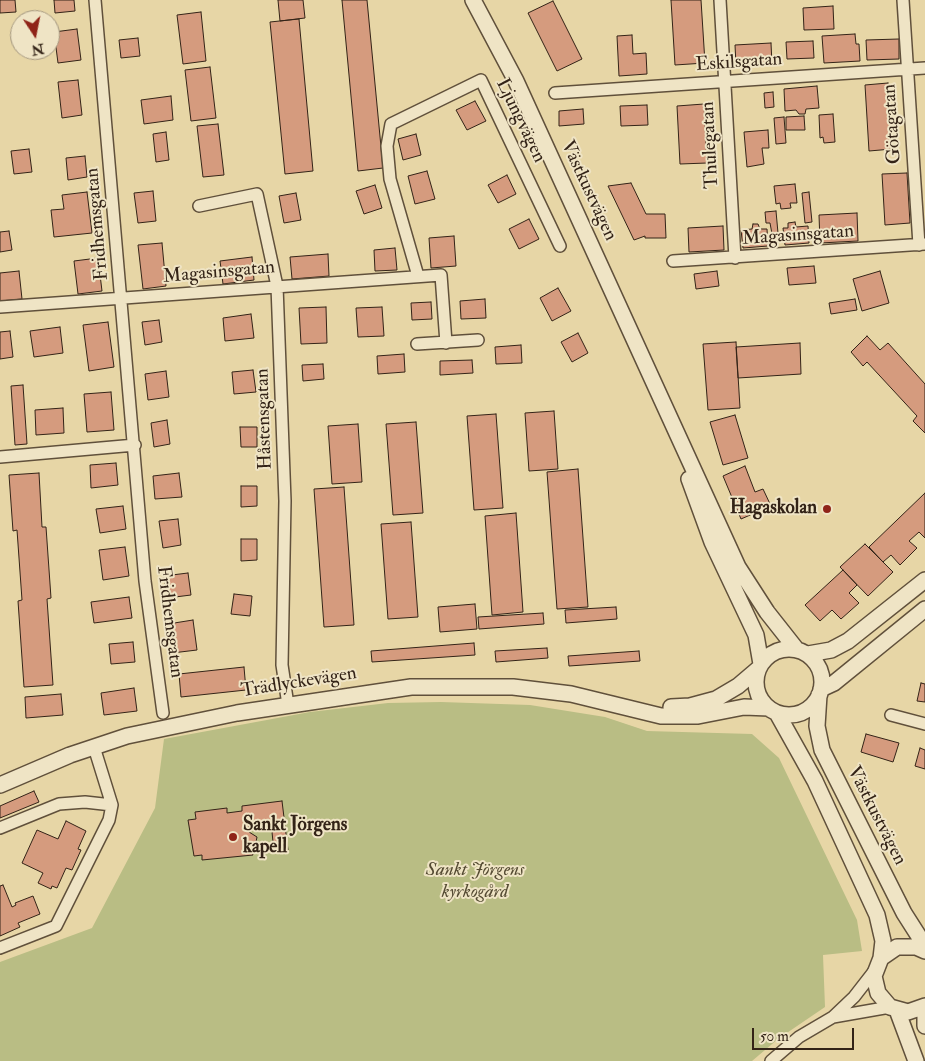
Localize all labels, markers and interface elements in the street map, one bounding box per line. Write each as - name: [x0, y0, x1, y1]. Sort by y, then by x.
- north arrow: [10, 10, 60, 60]
- text: N: [30, 40, 46, 59]
- street label: Eskilsgatan: [695, 49, 783, 77]
- street label: Ljungvägen: [490, 75, 550, 167]
- street label: Götagatan: [879, 83, 907, 165]
- street label: Thulegatan: [697, 101, 725, 189]
- street label: Västkustvägen: [555, 137, 621, 245]
- street label: Fridhemsgatan: [82, 167, 114, 281]
- street label: Magasinsgatan: [741, 221, 855, 251]
- street label: Magasinsgatan: [162, 257, 276, 289]
- street label: Håstensgatan: [252, 368, 278, 470]
- place label: Hagaskolan: [730, 498, 817, 520]
- marker: Hagaskolan: [821, 503, 833, 515]
- street label: Fridhemsgatan: [151, 565, 187, 679]
- street label: Trädlyckevägen: [240, 663, 358, 703]
- street label: Västkustvägen: [841, 763, 911, 869]
- place label: Sankt Jörgens kapell: [243, 815, 347, 859]
- marker: Sankt Jörgens kapell: [227, 831, 239, 843]
- park label: Sankt Jörgens kyrkogård: [426, 860, 524, 904]
- scale bar: [755, 1018, 858, 1050]
- text: 50 m: [760, 1027, 789, 1046]

